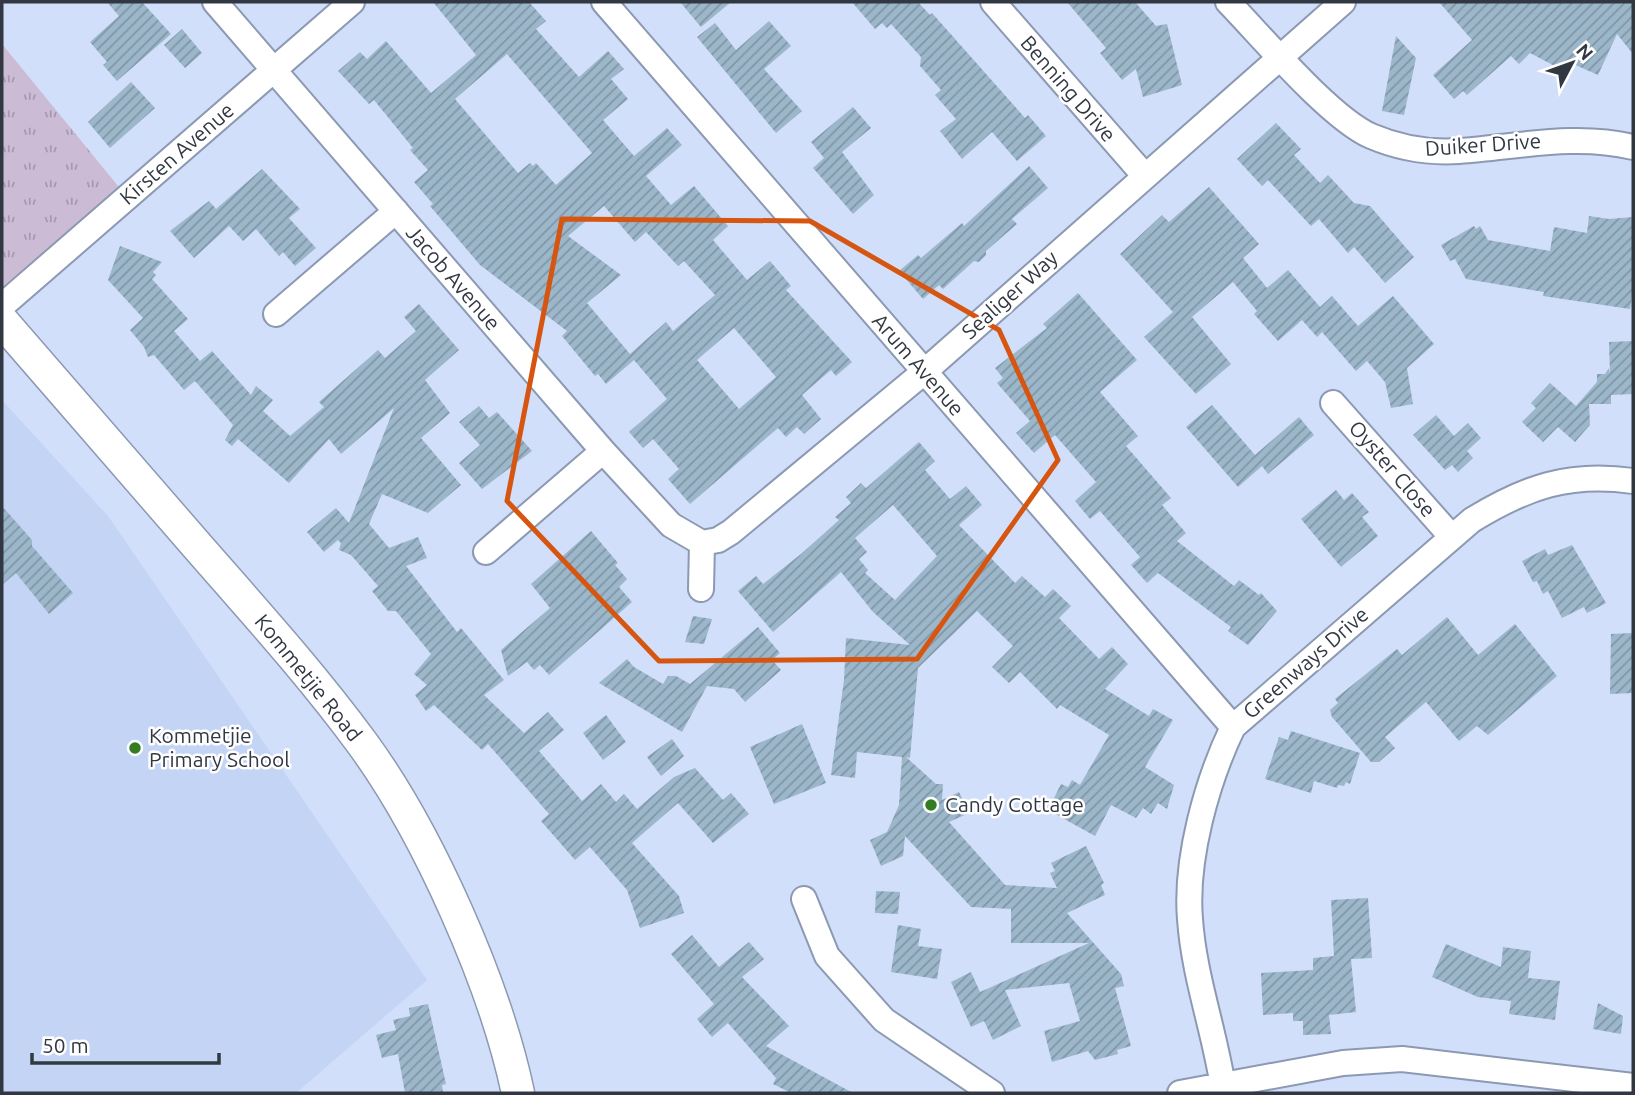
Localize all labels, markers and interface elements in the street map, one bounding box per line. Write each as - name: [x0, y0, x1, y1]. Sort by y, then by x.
- north arrow: [1537, 28, 1607, 98]
- street label: Benning Drive: [1016, 30, 1121, 146]
- text: N: [1572, 39, 1598, 64]
- street label: Kirsten Avenue: [115, 97, 238, 209]
- street label: Duiker Drive: [1424, 128, 1542, 160]
- street label: Jacob Avenue: [402, 220, 506, 335]
- street label: Sealiger Way: [957, 245, 1062, 343]
- street label: Arum Avenue: [868, 308, 970, 420]
- street label: Oyster Close: [1345, 415, 1441, 521]
- street label: Greenways Drive: [1238, 601, 1373, 723]
- street label: Kommetjie Road: [250, 609, 367, 746]
- place label: Kommetjie Primary School: [149, 723, 290, 771]
- marker: Kommetjie Primary School: [127, 740, 143, 756]
- place label: Candy Cottage: [945, 792, 1084, 816]
- marker: Candy Cottage: [923, 797, 939, 813]
- scale bar: [32, 1021, 219, 1066]
- text: 50 m: [42, 1033, 89, 1057]

